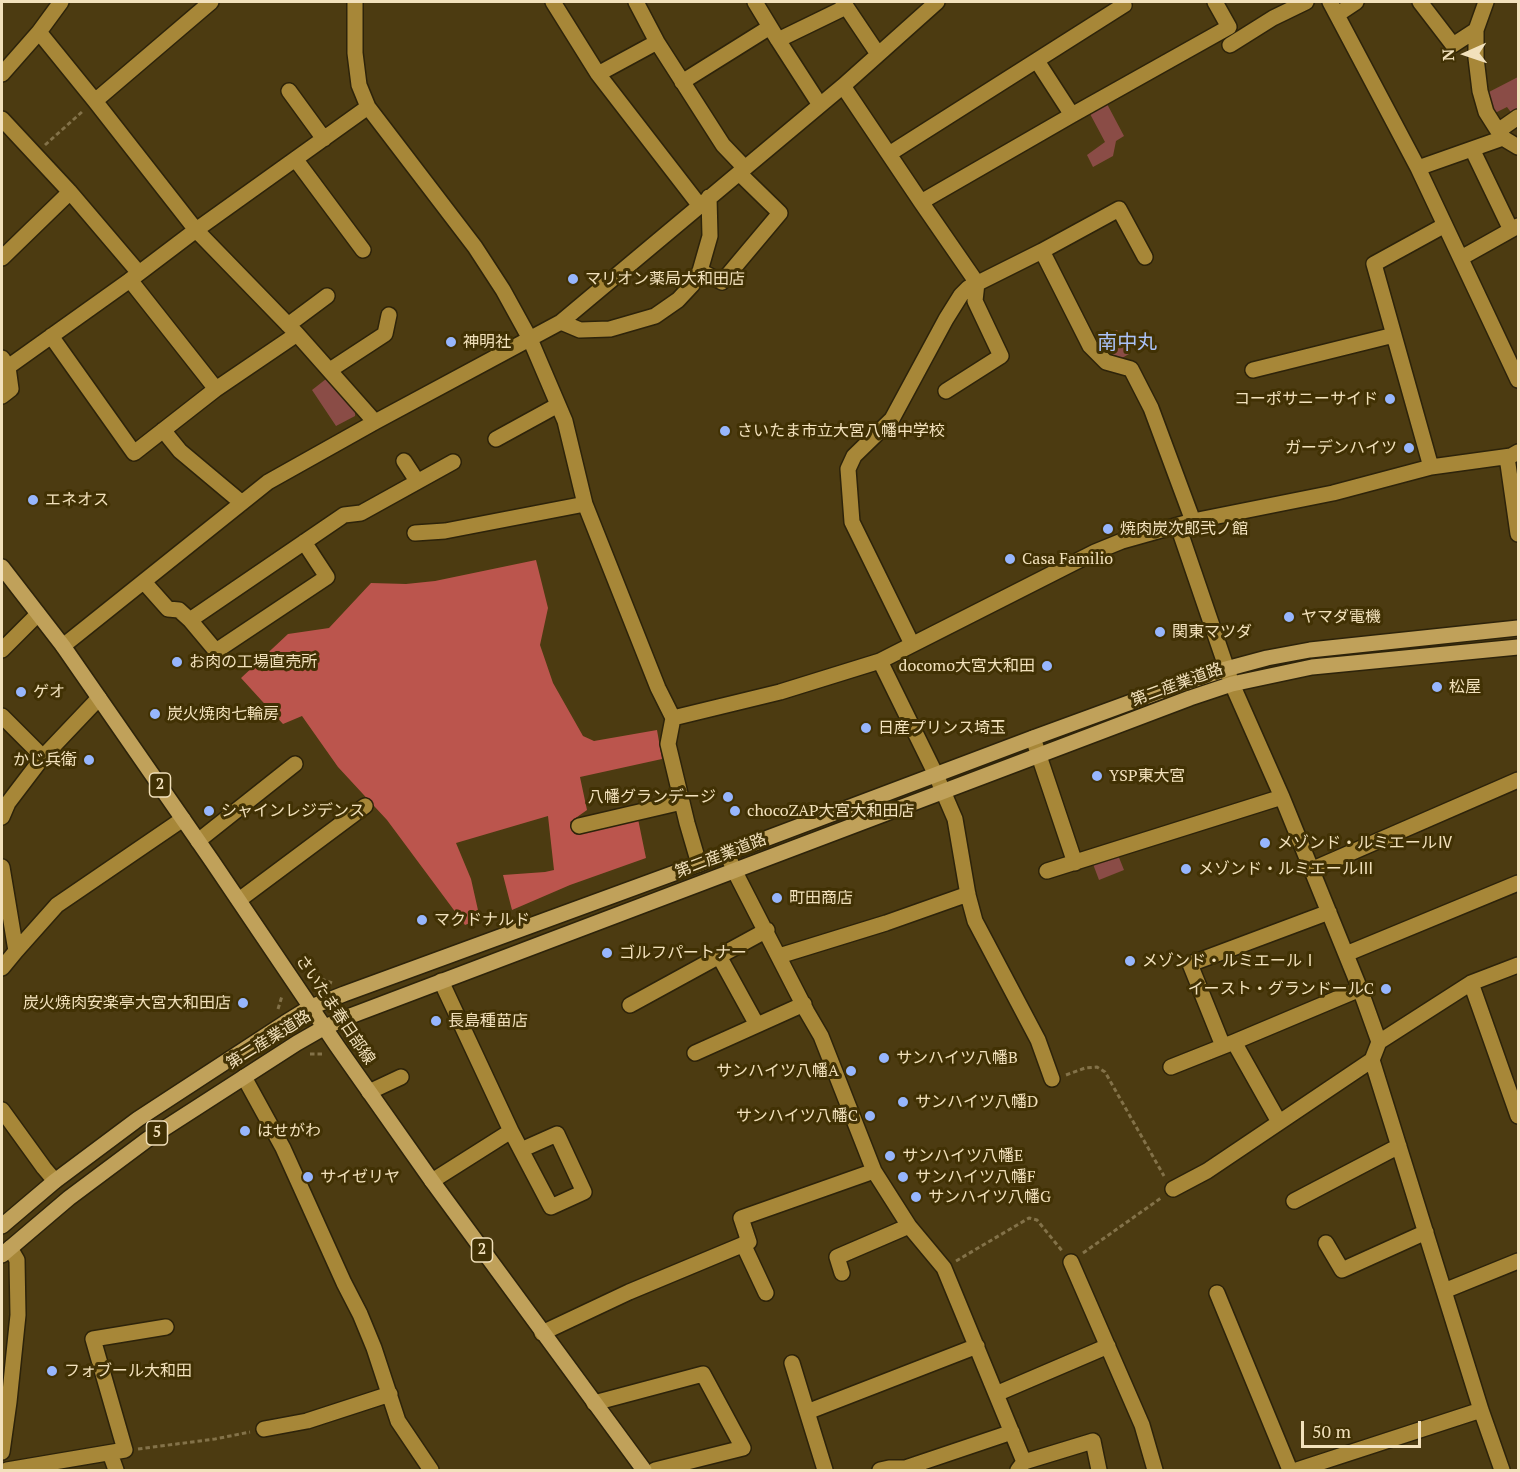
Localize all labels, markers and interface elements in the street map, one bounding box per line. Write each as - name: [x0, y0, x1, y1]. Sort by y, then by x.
- north arrow: [1436, 24, 1496, 84]
- text: N: [1437, 48, 1459, 62]
- place label: マリオン薬局大和田店: [585, 269, 745, 289]
- marker: マリオン薬局大和田店: [566, 272, 580, 286]
- district label: 南中丸: [1097, 331, 1157, 355]
- place label: 神明社: [463, 332, 511, 352]
- marker: 神明社: [444, 335, 458, 349]
- place label: コーポサニーサイド: [1234, 389, 1378, 409]
- marker: コーポサニーサイド: [1383, 392, 1397, 406]
- place label: さいたま市立大宮八幡中学校: [737, 421, 945, 441]
- marker: さいたま市立大宮八幡中学校: [718, 424, 732, 438]
- place label: ガーデンハイツ: [1285, 438, 1397, 458]
- marker: ガーデンハイツ: [1402, 441, 1416, 455]
- place label: エネオス: [45, 490, 109, 510]
- marker: エネオス: [26, 493, 40, 507]
- place label: 焼肉炭次郎弐ノ館: [1120, 519, 1248, 539]
- marker: 焼肉炭次郎弐ノ館: [1101, 522, 1115, 536]
- place label: Casa Familio: [1022, 549, 1113, 569]
- marker: Casa Familio: [1003, 552, 1017, 566]
- place label: ヤマダ電機: [1301, 607, 1381, 627]
- marker: ヤマダ電機: [1282, 610, 1296, 624]
- place label: 関東マツダ: [1172, 622, 1252, 642]
- marker: 関東マツダ: [1153, 625, 1167, 639]
- place label: お肉の工場直売所: [189, 652, 317, 672]
- marker: お肉の工場直売所: [170, 655, 184, 669]
- place label: docomo大宮大和田: [899, 656, 1035, 676]
- marker: docomo大宮大和田: [1040, 659, 1054, 673]
- street label: 第二産業道路: [1129, 660, 1225, 710]
- place label: 松屋: [1449, 677, 1481, 697]
- marker: 松屋: [1430, 680, 1444, 694]
- place label: ゲオ: [33, 682, 65, 702]
- marker: ゲオ: [14, 685, 28, 699]
- place label: 炭火焼肉七輪房: [167, 704, 279, 724]
- marker: 炭火焼肉七輪房: [148, 707, 162, 721]
- place label: 日産プリンス埼玉: [878, 718, 1006, 738]
- marker: 日産プリンス埼玉: [859, 721, 873, 735]
- place label: かじ兵衛: [13, 750, 77, 770]
- marker: かじ兵衛: [82, 753, 96, 767]
- place label: YSP東大宮: [1109, 766, 1185, 786]
- marker: YSP東大宮: [1090, 769, 1104, 783]
- road number: 2: [150, 773, 170, 797]
- place label: 八幡グランデージ: [588, 787, 716, 807]
- marker: 八幡グランデージ: [721, 790, 735, 804]
- place label: シャインレジデンス: [221, 801, 365, 821]
- place label: chocoZAP大宮大和田店: [747, 801, 915, 821]
- marker: シャインレジデンス: [202, 804, 216, 818]
- marker: chocoZAP大宮大和田店: [728, 804, 742, 818]
- street label: 第二産業道路: [673, 830, 769, 882]
- place label: メゾンド・ルミエールⅣ: [1277, 833, 1453, 853]
- marker: メゾンド・ルミエールⅣ: [1258, 836, 1272, 850]
- place label: メゾンド・ルミエールⅢ: [1198, 859, 1374, 879]
- marker: メゾンド・ルミエールⅢ: [1179, 862, 1193, 876]
- place label: 町田商店: [789, 888, 853, 908]
- marker: 町田商店: [770, 891, 784, 905]
- place label: マクドナルド: [434, 910, 530, 930]
- marker: マクドナルド: [415, 913, 429, 927]
- place label: ゴルフパートナー: [619, 943, 747, 963]
- marker: ゴルフパートナー: [600, 946, 614, 960]
- place label: メゾンド・ルミエールⅠ: [1142, 951, 1318, 971]
- street label: さいたま春日部線: [291, 952, 379, 1068]
- marker: メゾンド・ルミエールⅠ: [1123, 954, 1137, 968]
- place label: イースト・グランドールC: [1188, 979, 1374, 999]
- marker: イースト・グランドールC: [1379, 982, 1393, 996]
- place label: 炭火焼肉安楽亭大宮大和田店: [23, 993, 231, 1013]
- marker: 炭火焼肉安楽亭大宮大和田店: [236, 996, 250, 1010]
- street label: 第二産業道路: [223, 1006, 315, 1074]
- place label: 長島種苗店: [448, 1011, 528, 1031]
- marker: 長島種苗店: [429, 1014, 443, 1028]
- place label: サンハイツ八幡B: [896, 1048, 1018, 1068]
- marker: サンハイツ八幡B: [877, 1051, 891, 1065]
- place label: サンハイツ八幡A: [716, 1061, 839, 1081]
- marker: サンハイツ八幡A: [844, 1064, 858, 1078]
- place label: サンハイツ八幡D: [915, 1092, 1038, 1112]
- marker: サンハイツ八幡D: [896, 1095, 910, 1109]
- place label: サンハイツ八幡C: [736, 1106, 858, 1126]
- marker: サンハイツ八幡C: [863, 1109, 877, 1123]
- road number: 5: [146, 1121, 168, 1145]
- place label: はせがわ: [257, 1121, 321, 1141]
- marker: はせがわ: [238, 1124, 252, 1138]
- place label: サンハイツ八幡E: [902, 1146, 1023, 1166]
- marker: サンハイツ八幡E: [883, 1149, 897, 1163]
- place label: サイゼリヤ: [320, 1167, 400, 1187]
- place label: サンハイツ八幡F: [915, 1167, 1036, 1187]
- marker: サイゼリヤ: [301, 1170, 315, 1184]
- marker: サンハイツ八幡F: [896, 1170, 910, 1184]
- place label: サンハイツ八幡G: [928, 1187, 1051, 1207]
- marker: サンハイツ八幡G: [909, 1190, 923, 1204]
- road number: 2: [472, 1238, 492, 1262]
- place label: フォブール大和田: [64, 1361, 192, 1381]
- marker: フォブール大和田: [45, 1364, 59, 1378]
- scale bar: [1304, 1409, 1424, 1447]
- text: 50 m: [1312, 1419, 1351, 1443]

